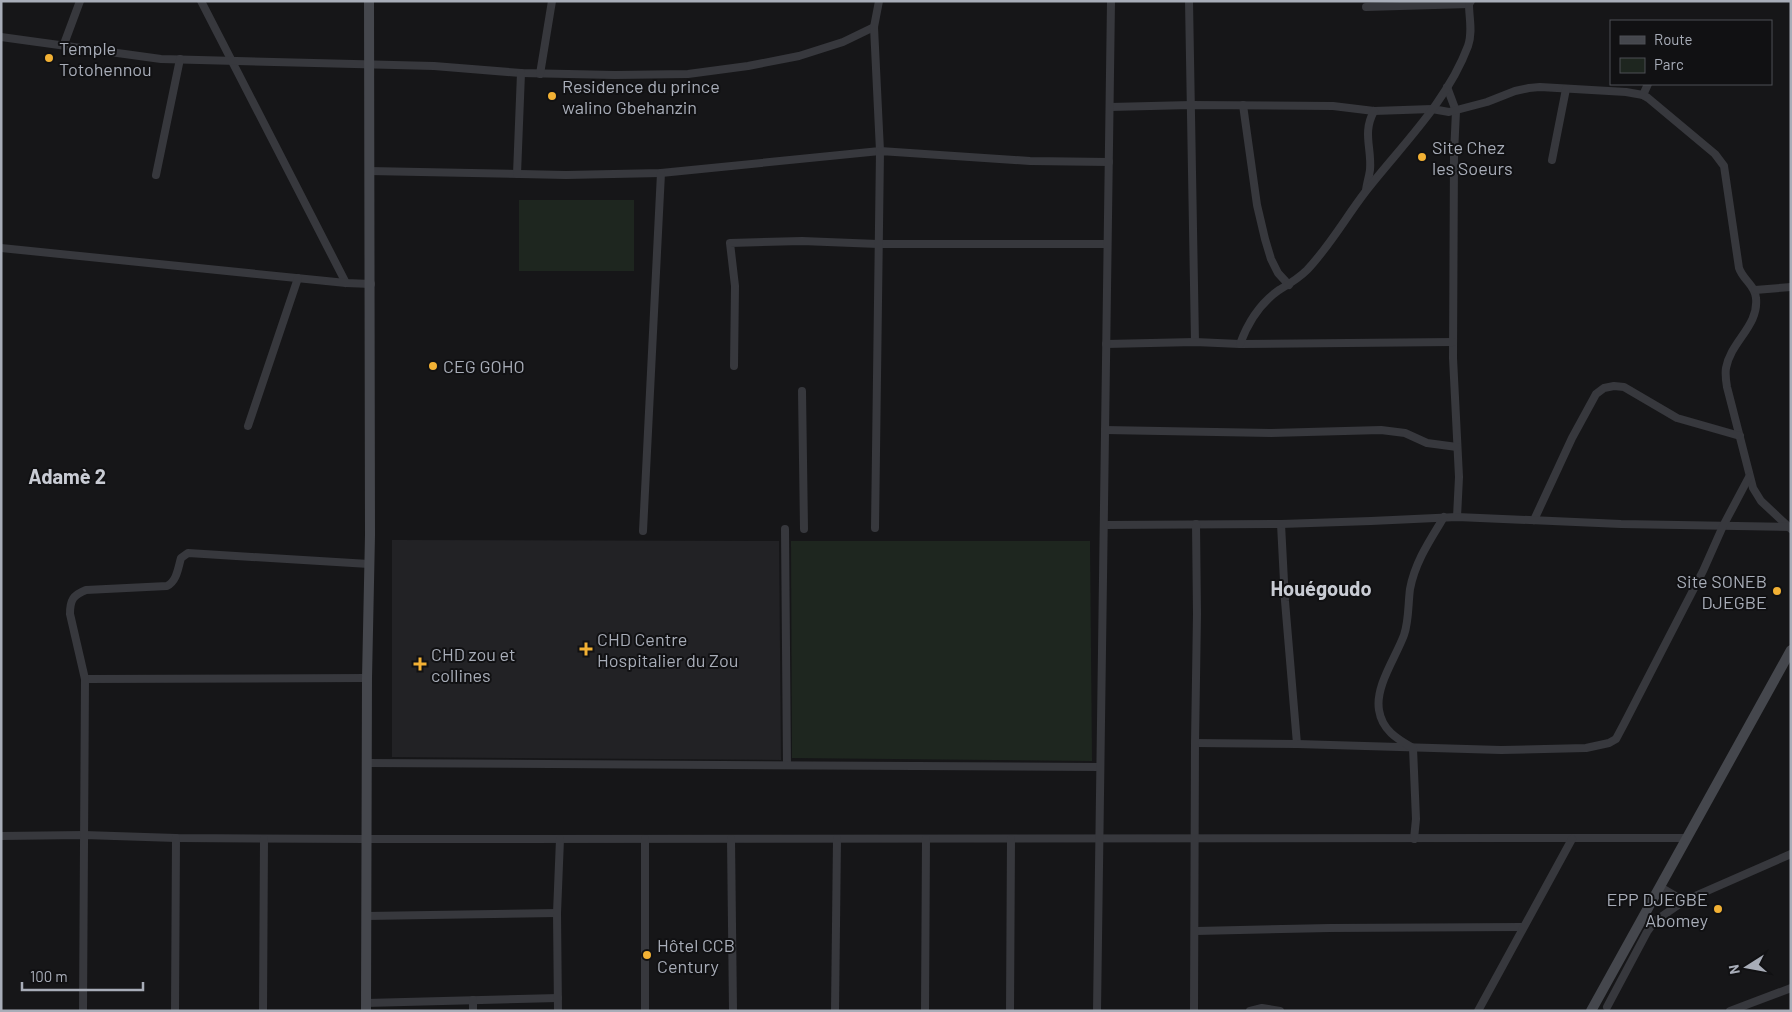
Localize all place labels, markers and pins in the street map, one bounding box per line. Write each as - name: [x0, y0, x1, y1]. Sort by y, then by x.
- place label: Temple Totohennou: [59, 37, 152, 80]
- marker: Temple Totohennou: [43, 52, 55, 64]
- place label: Residence du prince walino Gbehanzin: [562, 75, 720, 118]
- marker: Residence du prince walino Gbehanzin: [546, 90, 558, 102]
- place label: Site Chez les Soeurs: [1432, 136, 1513, 179]
- marker: Site Chez les Soeurs: [1416, 151, 1428, 163]
- place label: CEG GOHO: [443, 355, 525, 377]
- marker: CEG GOHO: [427, 360, 439, 372]
- place label: Site SONEB DJEGBE: [1677, 570, 1767, 613]
- marker: Site SONEB DJEGBE: [1771, 585, 1783, 597]
- place label: CHD Centre Hospitalier du Zou: [597, 628, 738, 671]
- marker: CHD Centre Hospitalier du Zou: [579, 642, 593, 656]
- place label: CHD zou et collines: [431, 643, 516, 686]
- marker: CHD zou et collines: [413, 657, 427, 671]
- place label: EPP DJEGBE Abomey: [1607, 888, 1708, 931]
- marker: EPP DJEGBE Abomey: [1712, 903, 1724, 915]
- place label: Hôtel CCB Century: [657, 934, 735, 977]
- marker: Hôtel CCB Century: [641, 949, 653, 961]

